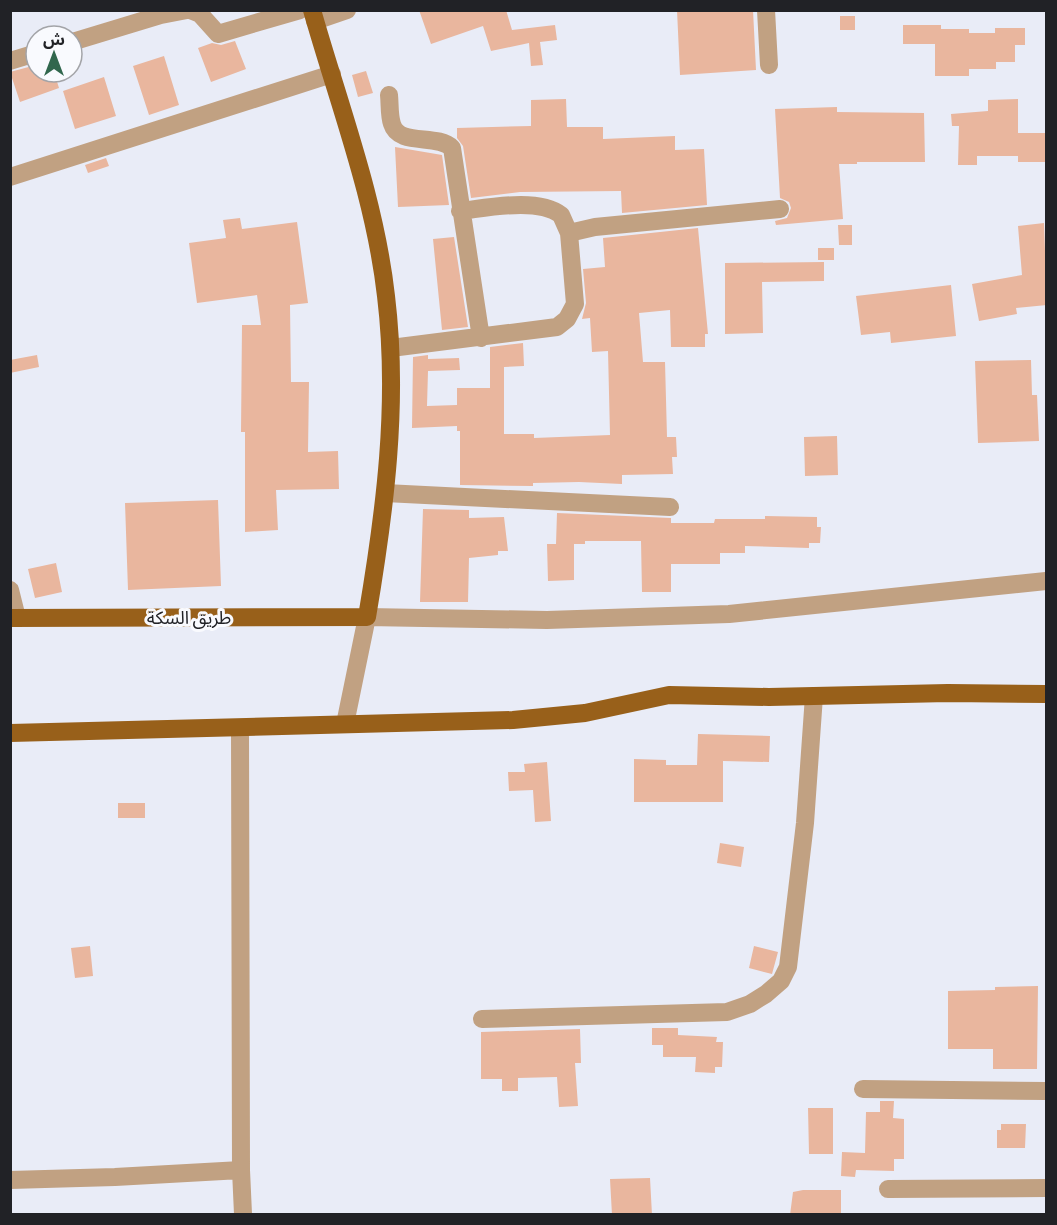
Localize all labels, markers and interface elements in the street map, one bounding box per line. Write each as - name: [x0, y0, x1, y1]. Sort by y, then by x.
- north arrow: [24, 24, 84, 84]
- text: ش: [43, 29, 65, 51]
- street label: طريق السكة: [147, 606, 231, 631]

